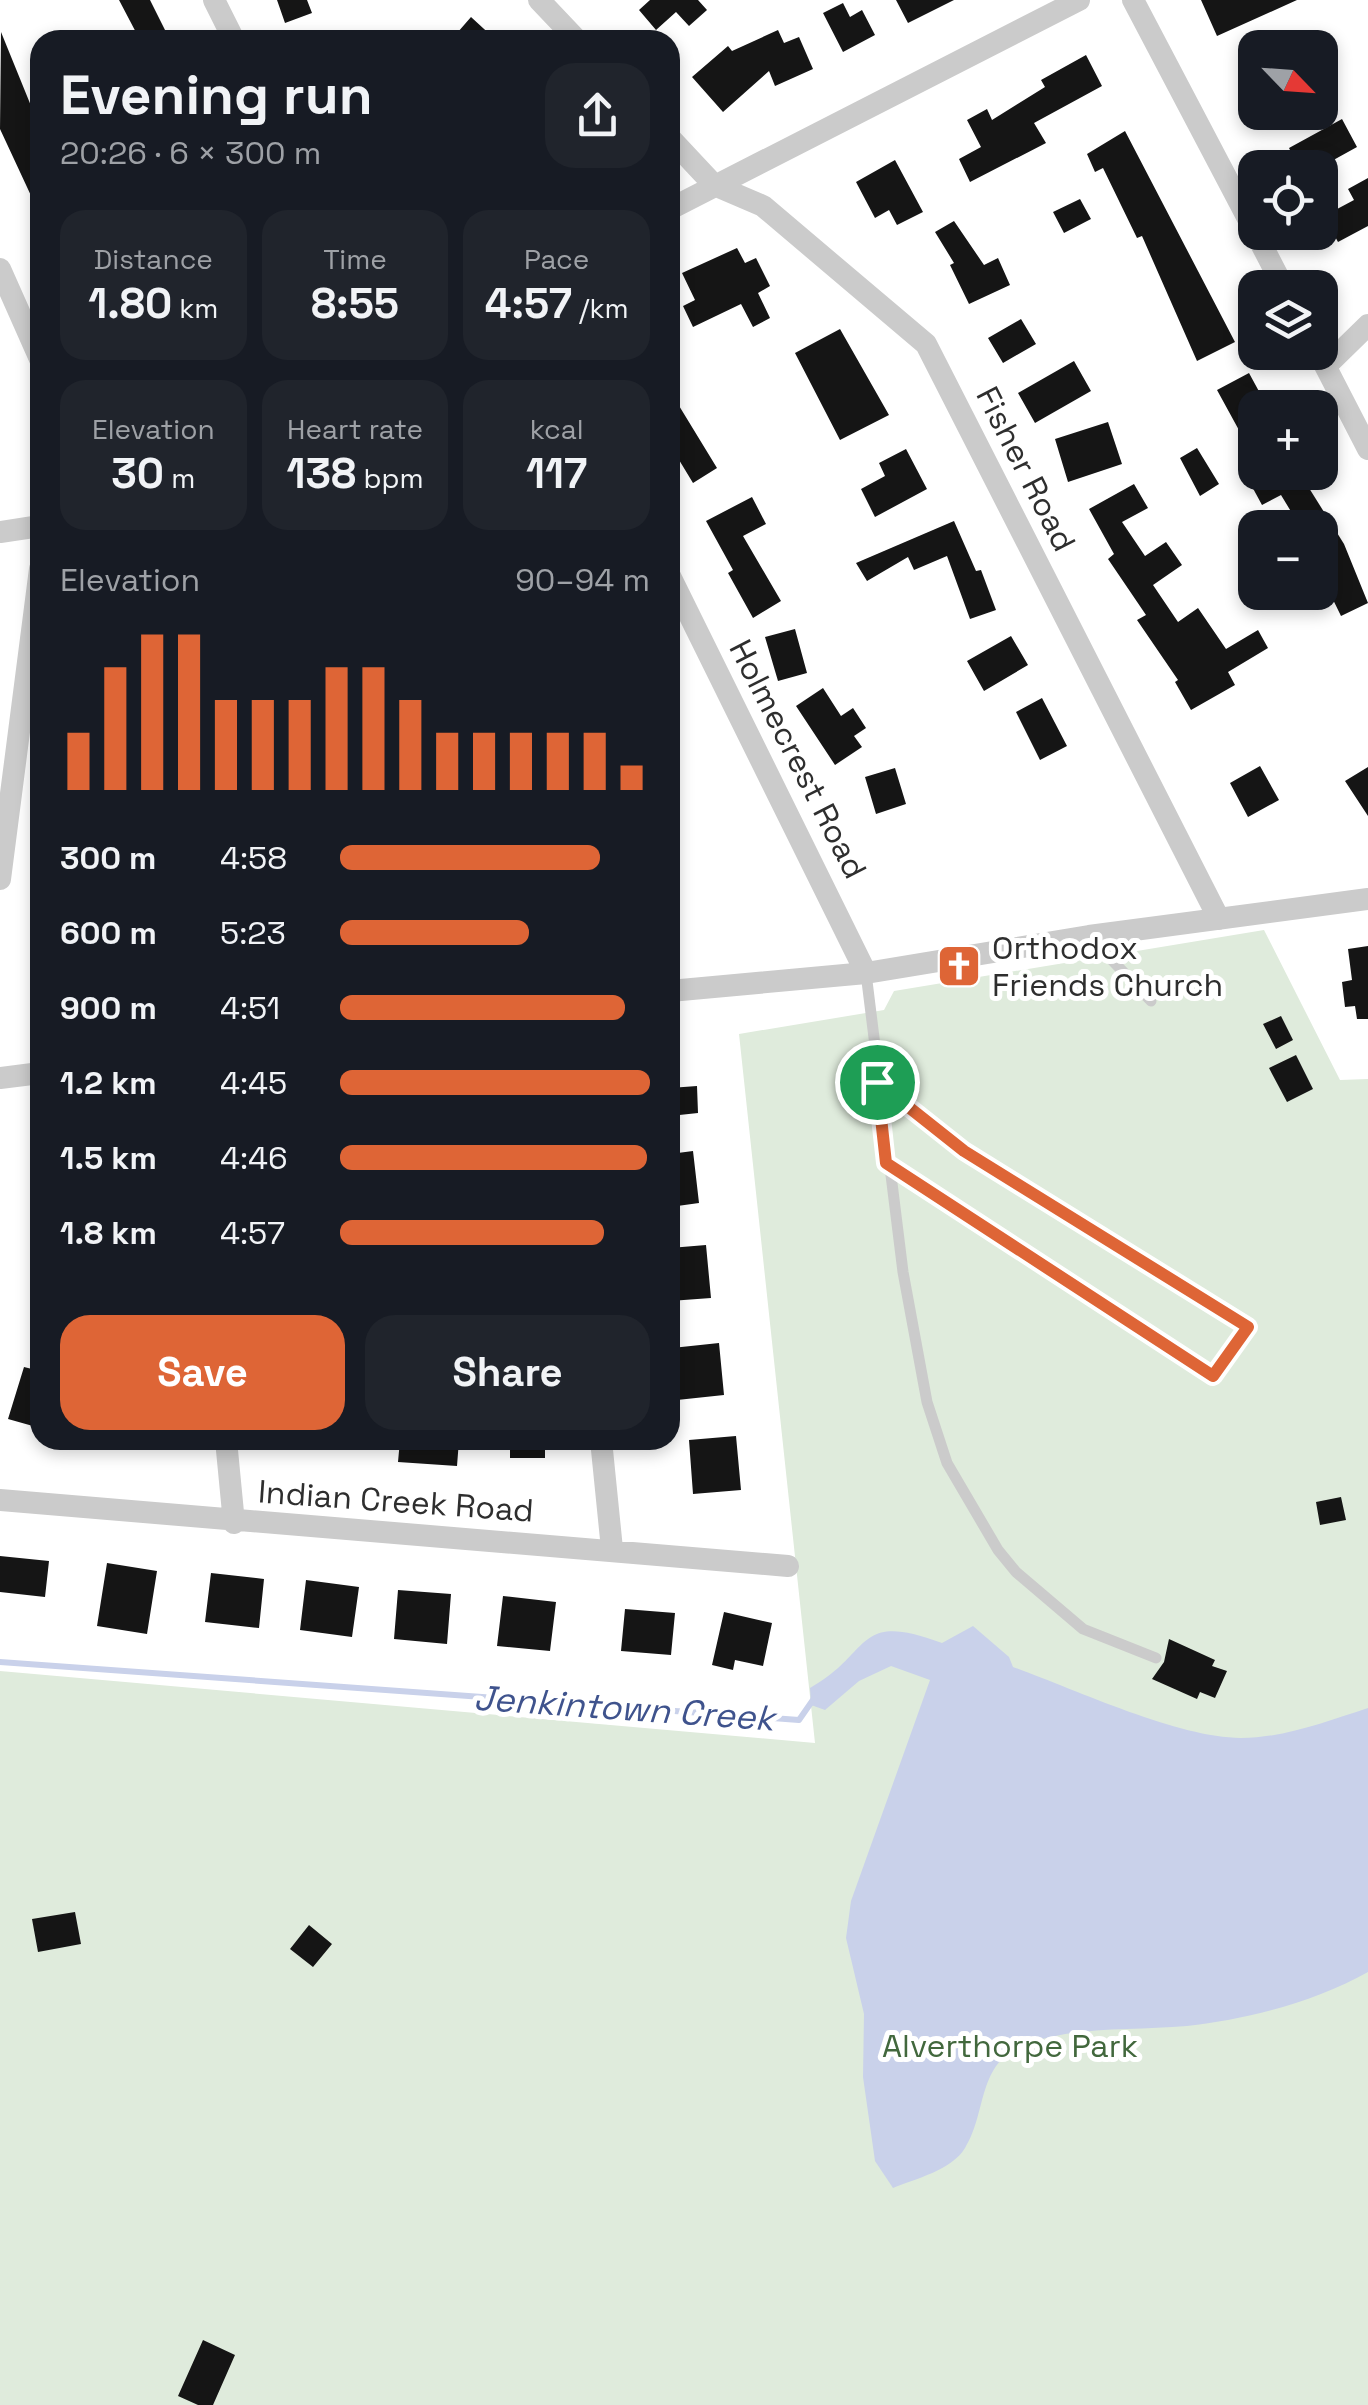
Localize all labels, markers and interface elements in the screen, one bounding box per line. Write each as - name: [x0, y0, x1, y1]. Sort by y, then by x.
- north arrow: [1238, 30, 1338, 130]
- map controls: [1238, 30, 1338, 610]
- text: Evening run: [60, 60, 373, 130]
- button: share: [545, 63, 650, 168]
- text: 20:26 · 6 × 300 m: [60, 133, 321, 173]
- button: locate: [1238, 150, 1338, 250]
- text: Distance: [94, 241, 213, 277]
- text: Time: [323, 241, 387, 277]
- text: Pace: [524, 241, 589, 277]
- button: layers: [1238, 270, 1338, 370]
- text: 1.80: [88, 277, 172, 330]
- text: 8:55: [311, 277, 399, 330]
- text: 4:57: [485, 277, 572, 330]
- text: km: [172, 290, 218, 326]
- text: /km: [572, 290, 629, 326]
- street label: Fisher Road: [967, 380, 1085, 558]
- button: +: [1238, 390, 1338, 490]
- text: Elevation: [92, 411, 215, 447]
- text: Heart rate: [287, 411, 423, 447]
- text: kcal: [530, 411, 584, 447]
- text: 30: [111, 447, 164, 500]
- text: 138: [286, 447, 356, 500]
- text: 117: [526, 447, 587, 500]
- text: m: [164, 460, 195, 496]
- text: bpm: [356, 460, 424, 496]
- button: −: [1238, 510, 1338, 610]
- text: Elevation: [60, 560, 200, 600]
- text: 90–94 m: [515, 560, 650, 600]
- street label: Holmecrest Road: [721, 633, 875, 885]
- text: 300 m: [60, 838, 156, 878]
- text: 4:58: [220, 838, 287, 878]
- text: 600 m: [60, 913, 157, 953]
- text: 5:23: [220, 913, 286, 953]
- place label: Orthodox Friends Church: [992, 928, 1223, 1005]
- church icon: Orthodox Friends Church: [936, 943, 982, 989]
- text: 900 m: [60, 988, 157, 1028]
- text: 4:51: [220, 988, 280, 1028]
- pin: [835, 1040, 920, 1125]
- icon: arrive: [850, 1055, 905, 1110]
- text: 1.2 km: [60, 1063, 157, 1103]
- text: 4:45: [220, 1063, 287, 1103]
- text: 1.5 km: [60, 1138, 157, 1178]
- text: 4:46: [220, 1138, 288, 1178]
- text: 1.8 km: [60, 1213, 157, 1253]
- text: 4:57: [220, 1213, 285, 1253]
- button: Save: [60, 1315, 345, 1430]
- button: Share: [365, 1315, 650, 1430]
- street label: Indian Creek Road: [257, 1471, 535, 1531]
- water label: Jenkintown Creek: [472, 1676, 780, 1741]
- park label: Alverthorpe Park: [882, 2026, 1138, 2066]

